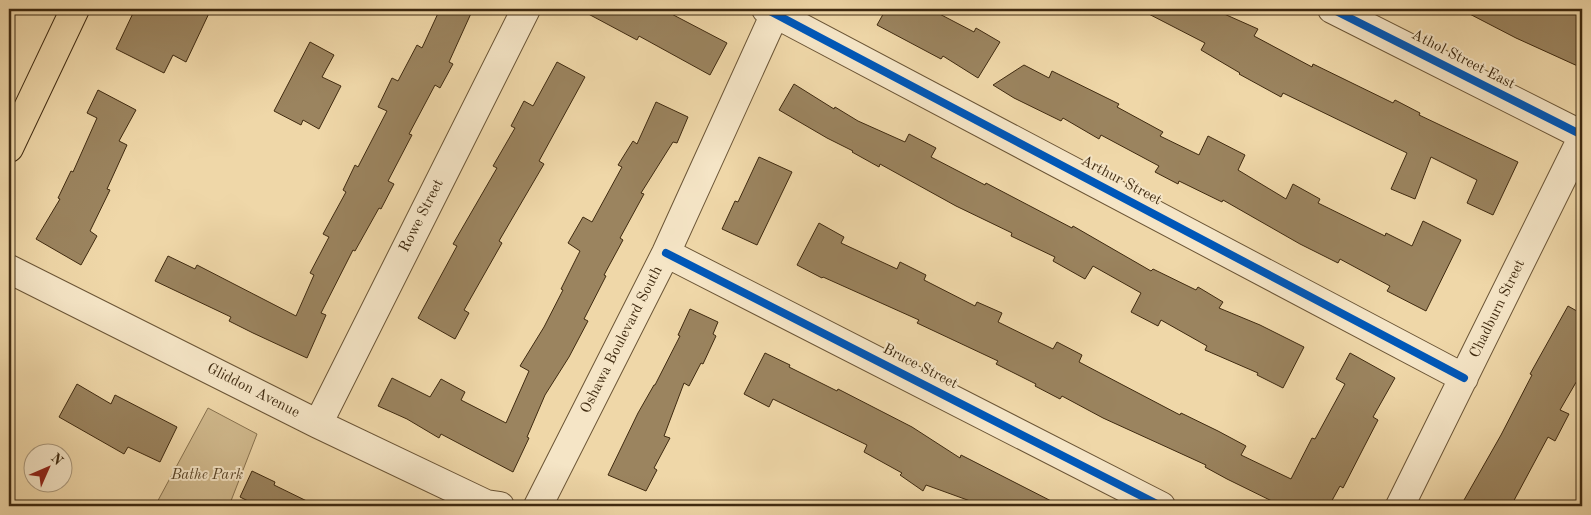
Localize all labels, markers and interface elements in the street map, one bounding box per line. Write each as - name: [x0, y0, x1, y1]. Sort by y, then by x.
- street label: Athol Street East: [1409, 27, 1517, 93]
- street label: Arthur Street: [1078, 153, 1164, 209]
- street label: Rowe Street: [397, 177, 447, 255]
- street label: Chadburn Street: [1468, 257, 1528, 361]
- street label: Oshawa Boulevard South: [578, 264, 666, 416]
- street label: Bruce Street: [880, 342, 960, 392]
- street label: Gliddon Avenue: [204, 361, 302, 421]
- north arrow: [22, 442, 72, 492]
- text: N: [48, 451, 65, 468]
- park label: Bathe Park: [170, 468, 243, 483]

